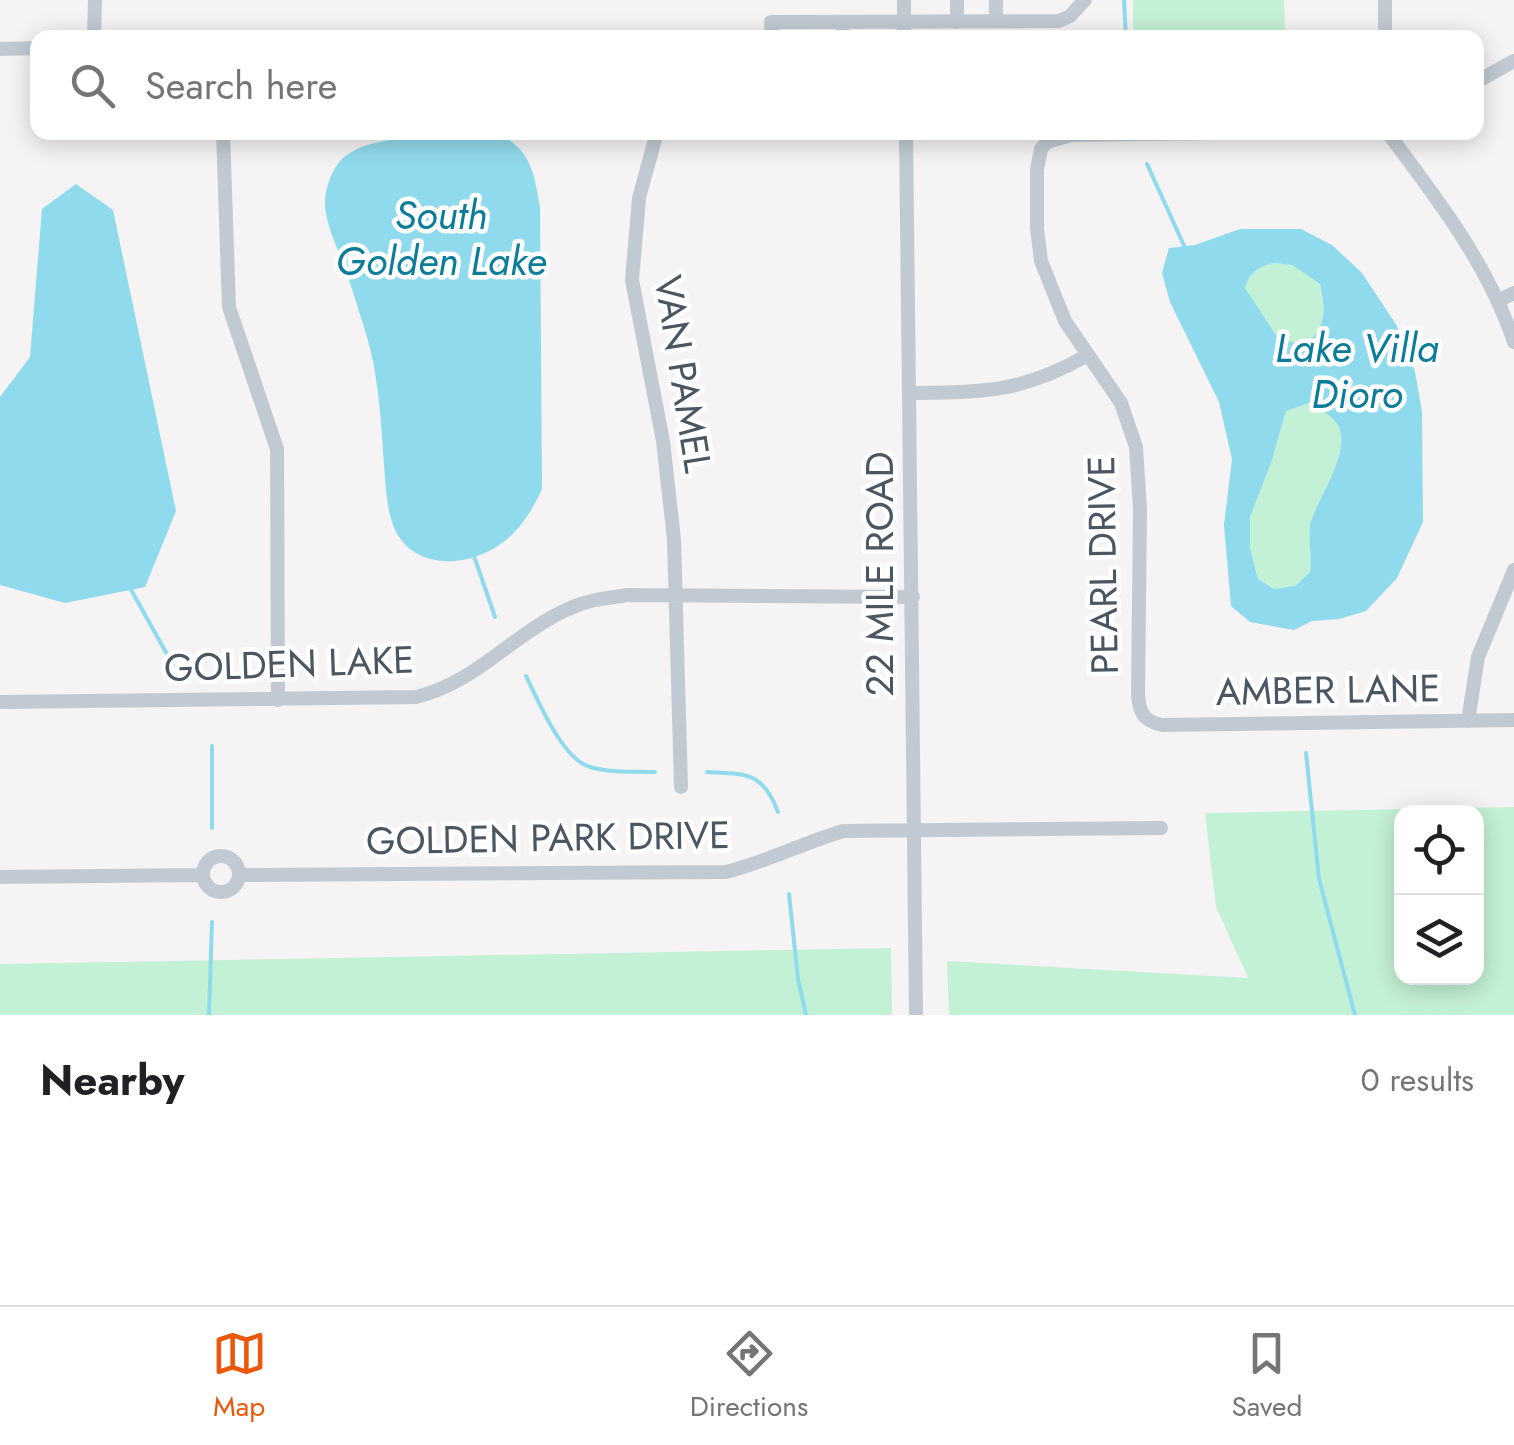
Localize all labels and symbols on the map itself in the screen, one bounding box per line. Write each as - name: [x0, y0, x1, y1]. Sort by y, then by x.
- water label: South Golden Lake: [336, 186, 546, 290]
- street label: VAN PAMEL: [641, 271, 726, 477]
- water label: Lake Villa Dioro: [1275, 319, 1439, 423]
- street label: 22 MILE ROAD: [852, 451, 907, 697]
- street label: PEARL DRIVE: [1073, 455, 1132, 675]
- street label: GOLDEN LAKE: [163, 632, 415, 695]
- street label: AMBER LANE: [1215, 660, 1441, 719]
- street label: GOLDEN PARK DRIVE: [366, 807, 730, 868]

